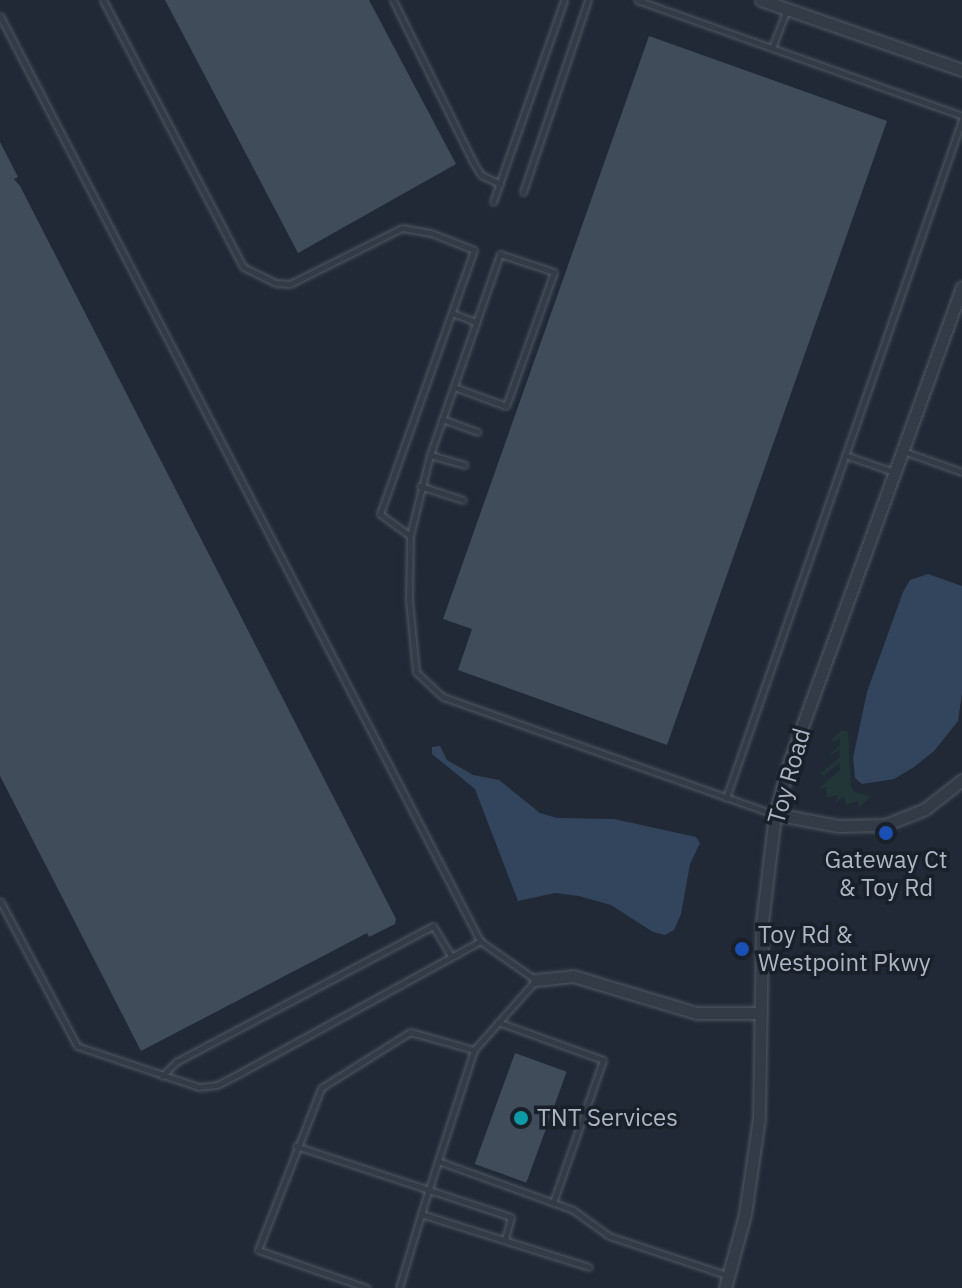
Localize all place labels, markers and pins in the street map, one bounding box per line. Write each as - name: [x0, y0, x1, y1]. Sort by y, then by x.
- marker: Gateway Ct & Toy Rd: [877, 824, 895, 842]
- place label: Gateway Ct & Toy Rd: [825, 846, 947, 902]
- place label: Toy Rd & Westpoint Pkwy: [758, 921, 931, 977]
- marker: Toy Rd & Westpoint Pkwy: [733, 940, 751, 958]
- place label: TNT Services: [537, 1104, 678, 1132]
- marker: TNT Services: [512, 1109, 530, 1127]

